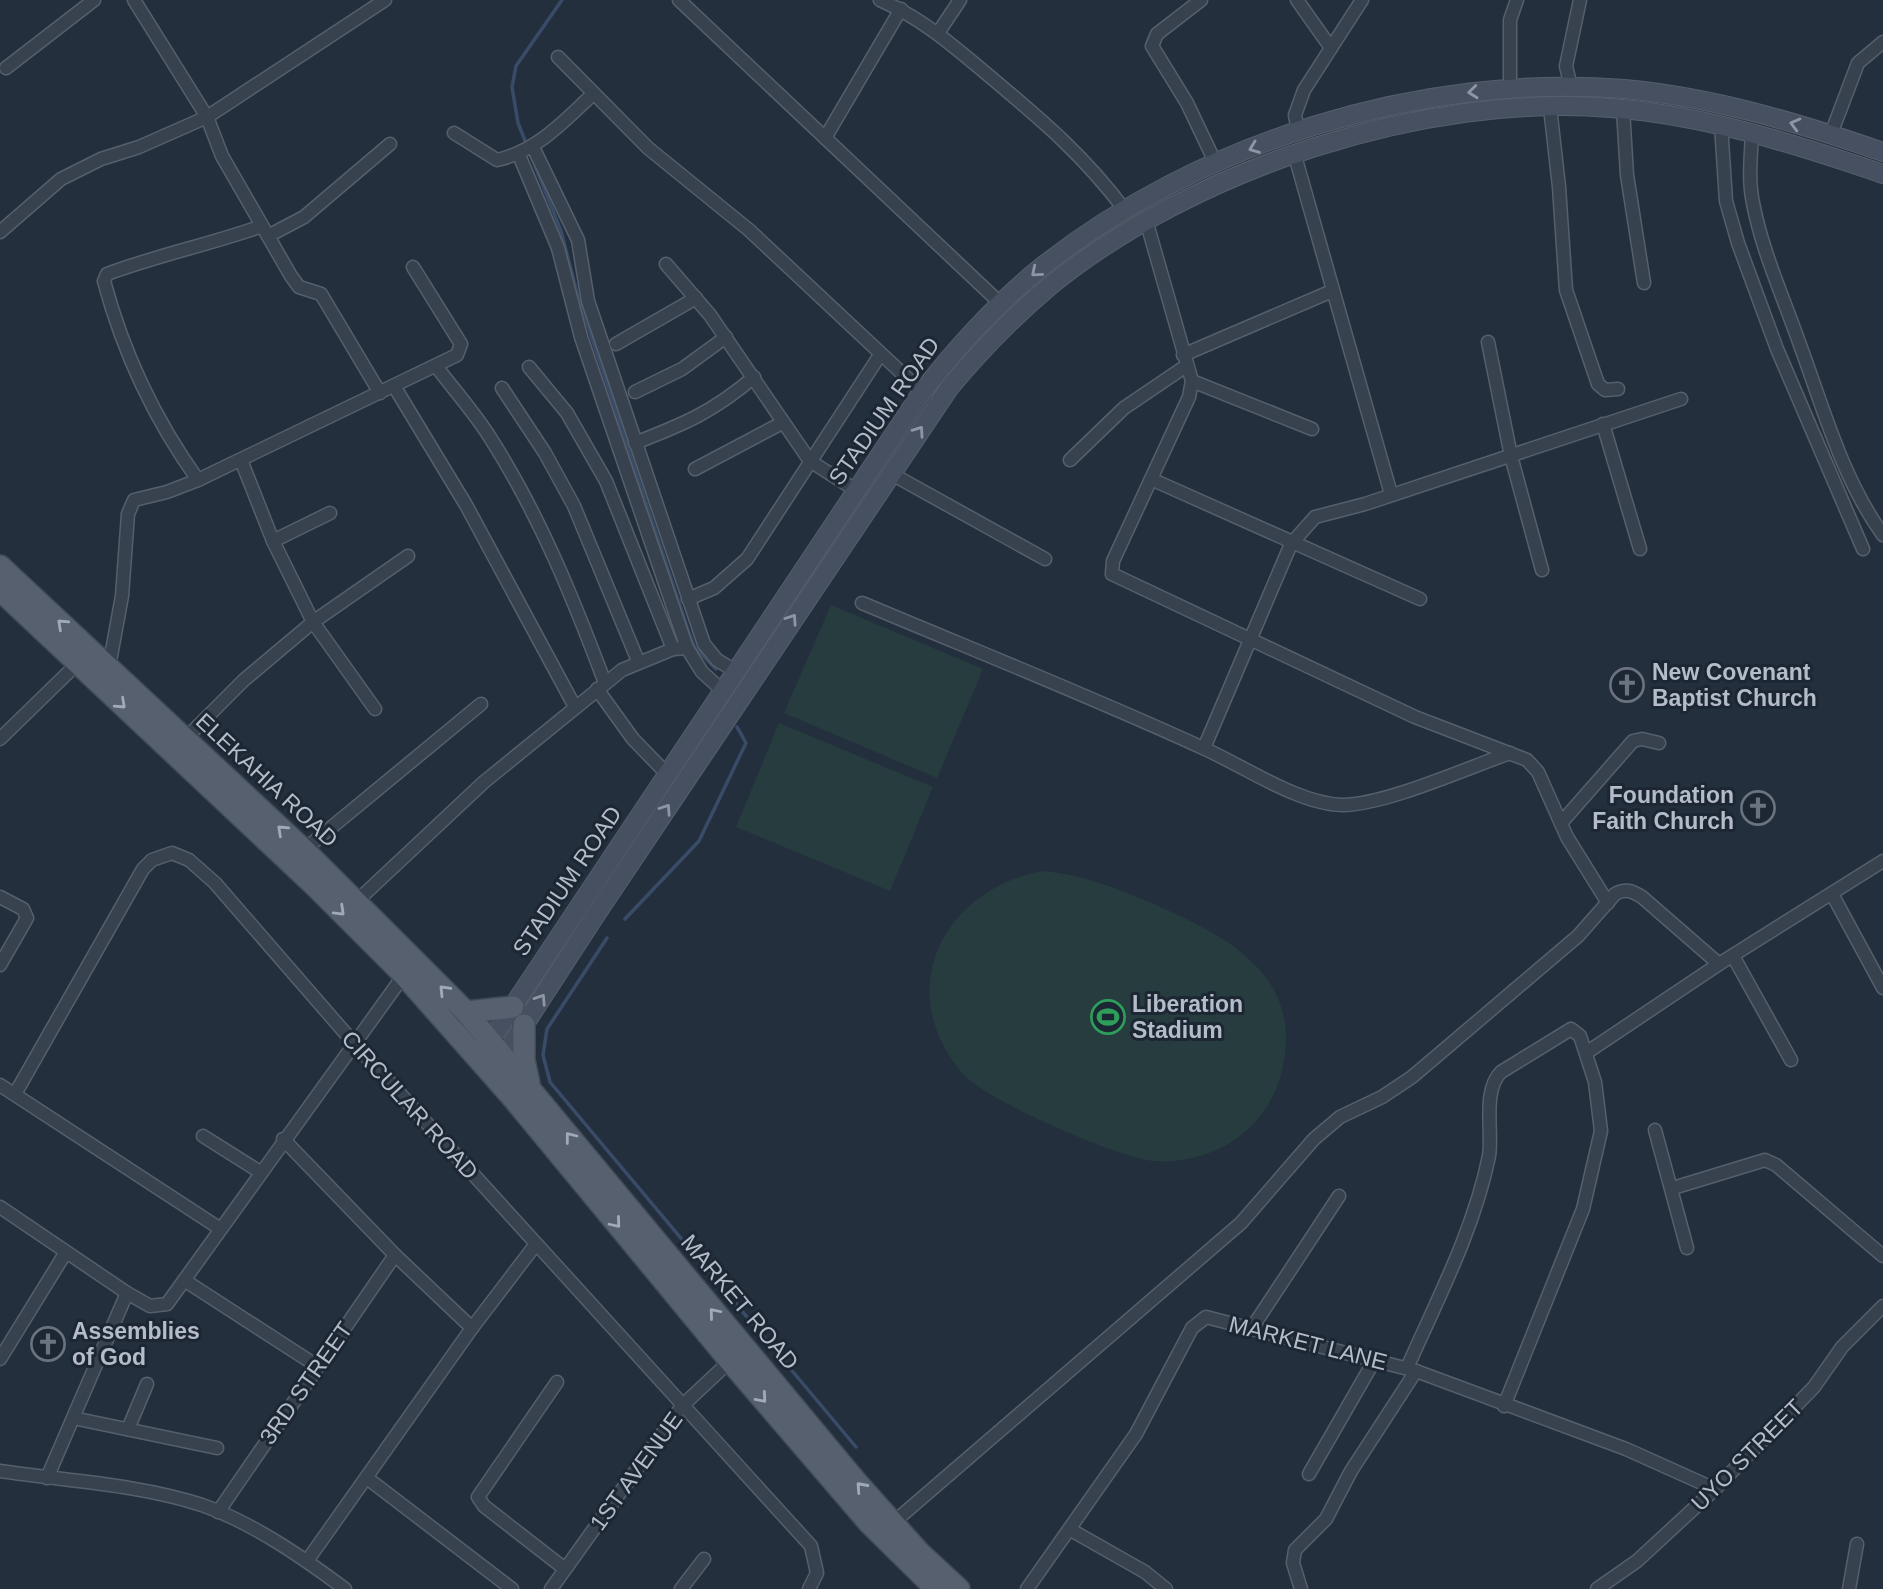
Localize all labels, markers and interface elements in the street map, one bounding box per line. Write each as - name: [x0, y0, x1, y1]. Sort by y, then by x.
- one-way arrow: [1468, 85, 1479, 100]
- one-way arrow: [1789, 118, 1801, 133]
- one-way arrow: [1248, 140, 1260, 154]
- one-way arrow: [1031, 264, 1043, 277]
- street label: STADIUM ROAD: [823, 332, 945, 490]
- one-way arrow: [911, 426, 923, 439]
- one-way arrow: [784, 614, 797, 627]
- one-way arrow: [57, 620, 70, 632]
- place label: New Covenant Baptist Church: [1652, 659, 1817, 711]
- church icon: New Covenant Baptist Church: [1608, 666, 1646, 704]
- one-way arrow: [112, 696, 125, 708]
- street label: ELEKAHIA ROAD: [191, 708, 343, 852]
- place label: Foundation Faith Church: [1592, 782, 1734, 834]
- church icon: Foundation Faith Church: [1739, 789, 1777, 827]
- street label: STADIUM ROAD: [507, 801, 627, 961]
- one-way arrow: [658, 804, 670, 817]
- one-way arrow: [277, 825, 290, 838]
- one-way arrow: [331, 902, 344, 915]
- one-way arrow: [439, 985, 452, 998]
- place label: Liberation Stadium: [1132, 991, 1243, 1043]
- one-way arrow: [533, 994, 545, 1007]
- sports icon: Liberation Stadium: [1089, 998, 1127, 1036]
- street label: CIRCULAR ROAD: [337, 1026, 483, 1184]
- one-way arrow: [566, 1132, 579, 1145]
- one-way arrow: [608, 1215, 620, 1228]
- street label: MARKET ROAD: [676, 1229, 804, 1375]
- one-way arrow: [710, 1309, 722, 1322]
- street label: MARKET LANE: [1226, 1311, 1390, 1375]
- street label: 3RD STREET: [254, 1317, 358, 1449]
- place label: Assemblies of God: [72, 1318, 200, 1370]
- church icon: Assemblies of God: [29, 1325, 67, 1363]
- one-way arrow: [754, 1390, 766, 1403]
- street label: UYO STREET: [1686, 1394, 1808, 1516]
- street label: 1ST AVENUE: [584, 1407, 688, 1535]
- one-way arrow: [857, 1482, 870, 1495]

